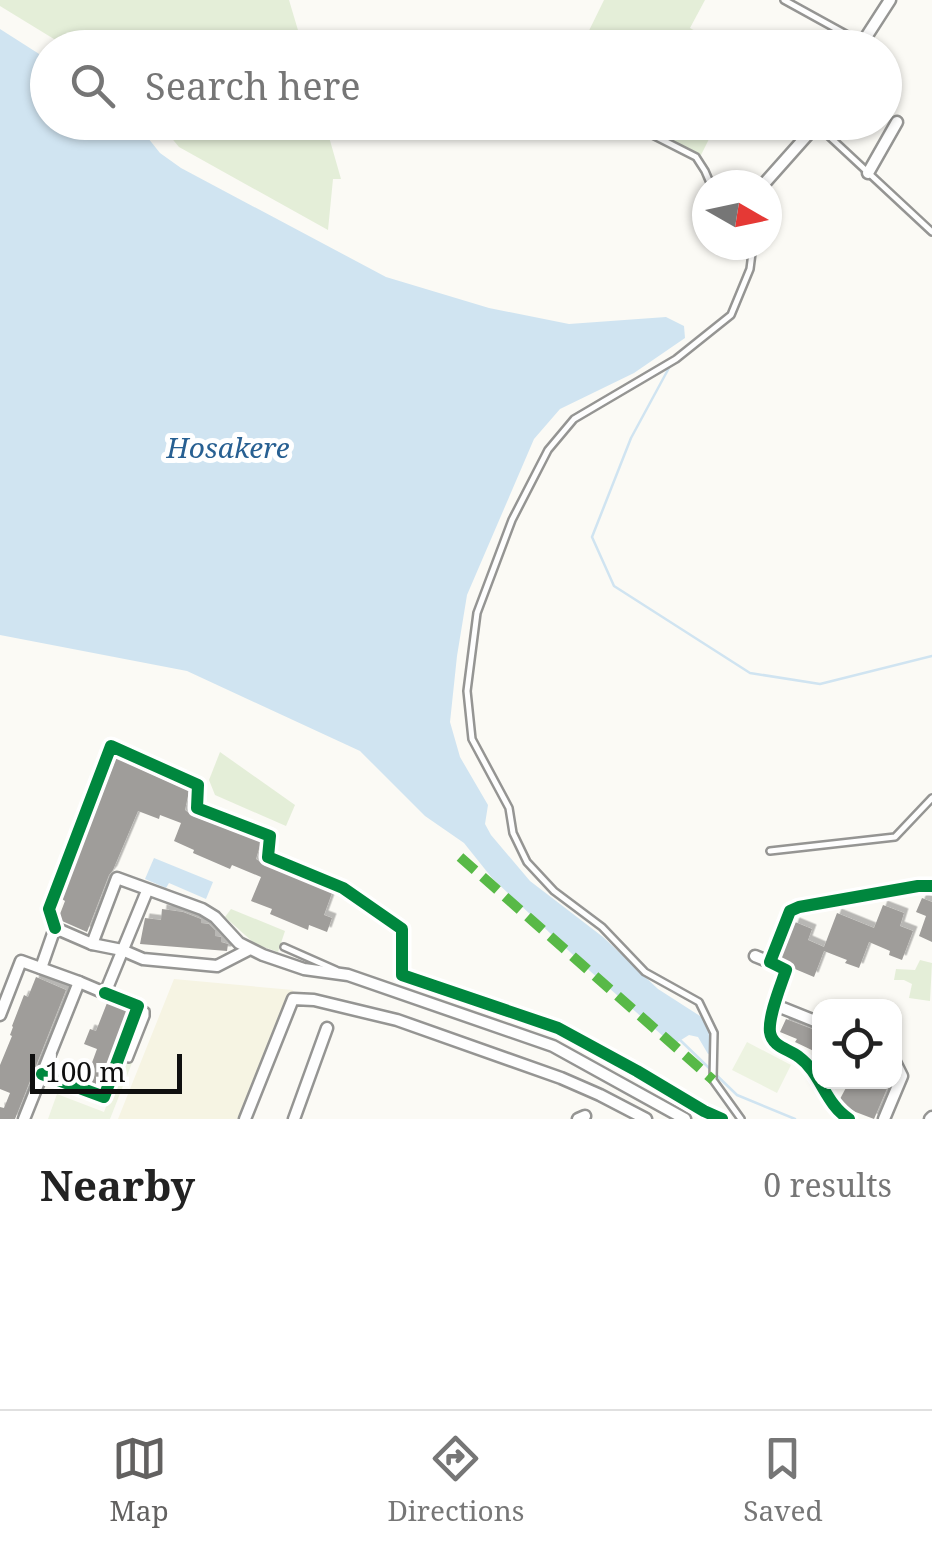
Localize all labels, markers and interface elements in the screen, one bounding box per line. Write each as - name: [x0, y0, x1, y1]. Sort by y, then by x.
- search box: [30, 30, 902, 140]
- icon: search: [65, 58, 120, 113]
- text: Search here: [145, 59, 361, 111]
- north arrow: [692, 170, 782, 260]
- water label: Hosakere: [165, 428, 290, 466]
- map controls: [812, 999, 902, 1089]
- button: locate: [812, 999, 902, 1089]
- scale bar: [30, 1049, 182, 1094]
- text: 100 m: [45, 1052, 126, 1090]
- text: Nearby: [40, 1156, 195, 1213]
- text: 0 results: [763, 1163, 892, 1206]
- tab: Map: [109, 1431, 169, 1529]
- tab: Directions: [387, 1431, 524, 1529]
- tab: Saved: [743, 1431, 823, 1529]

